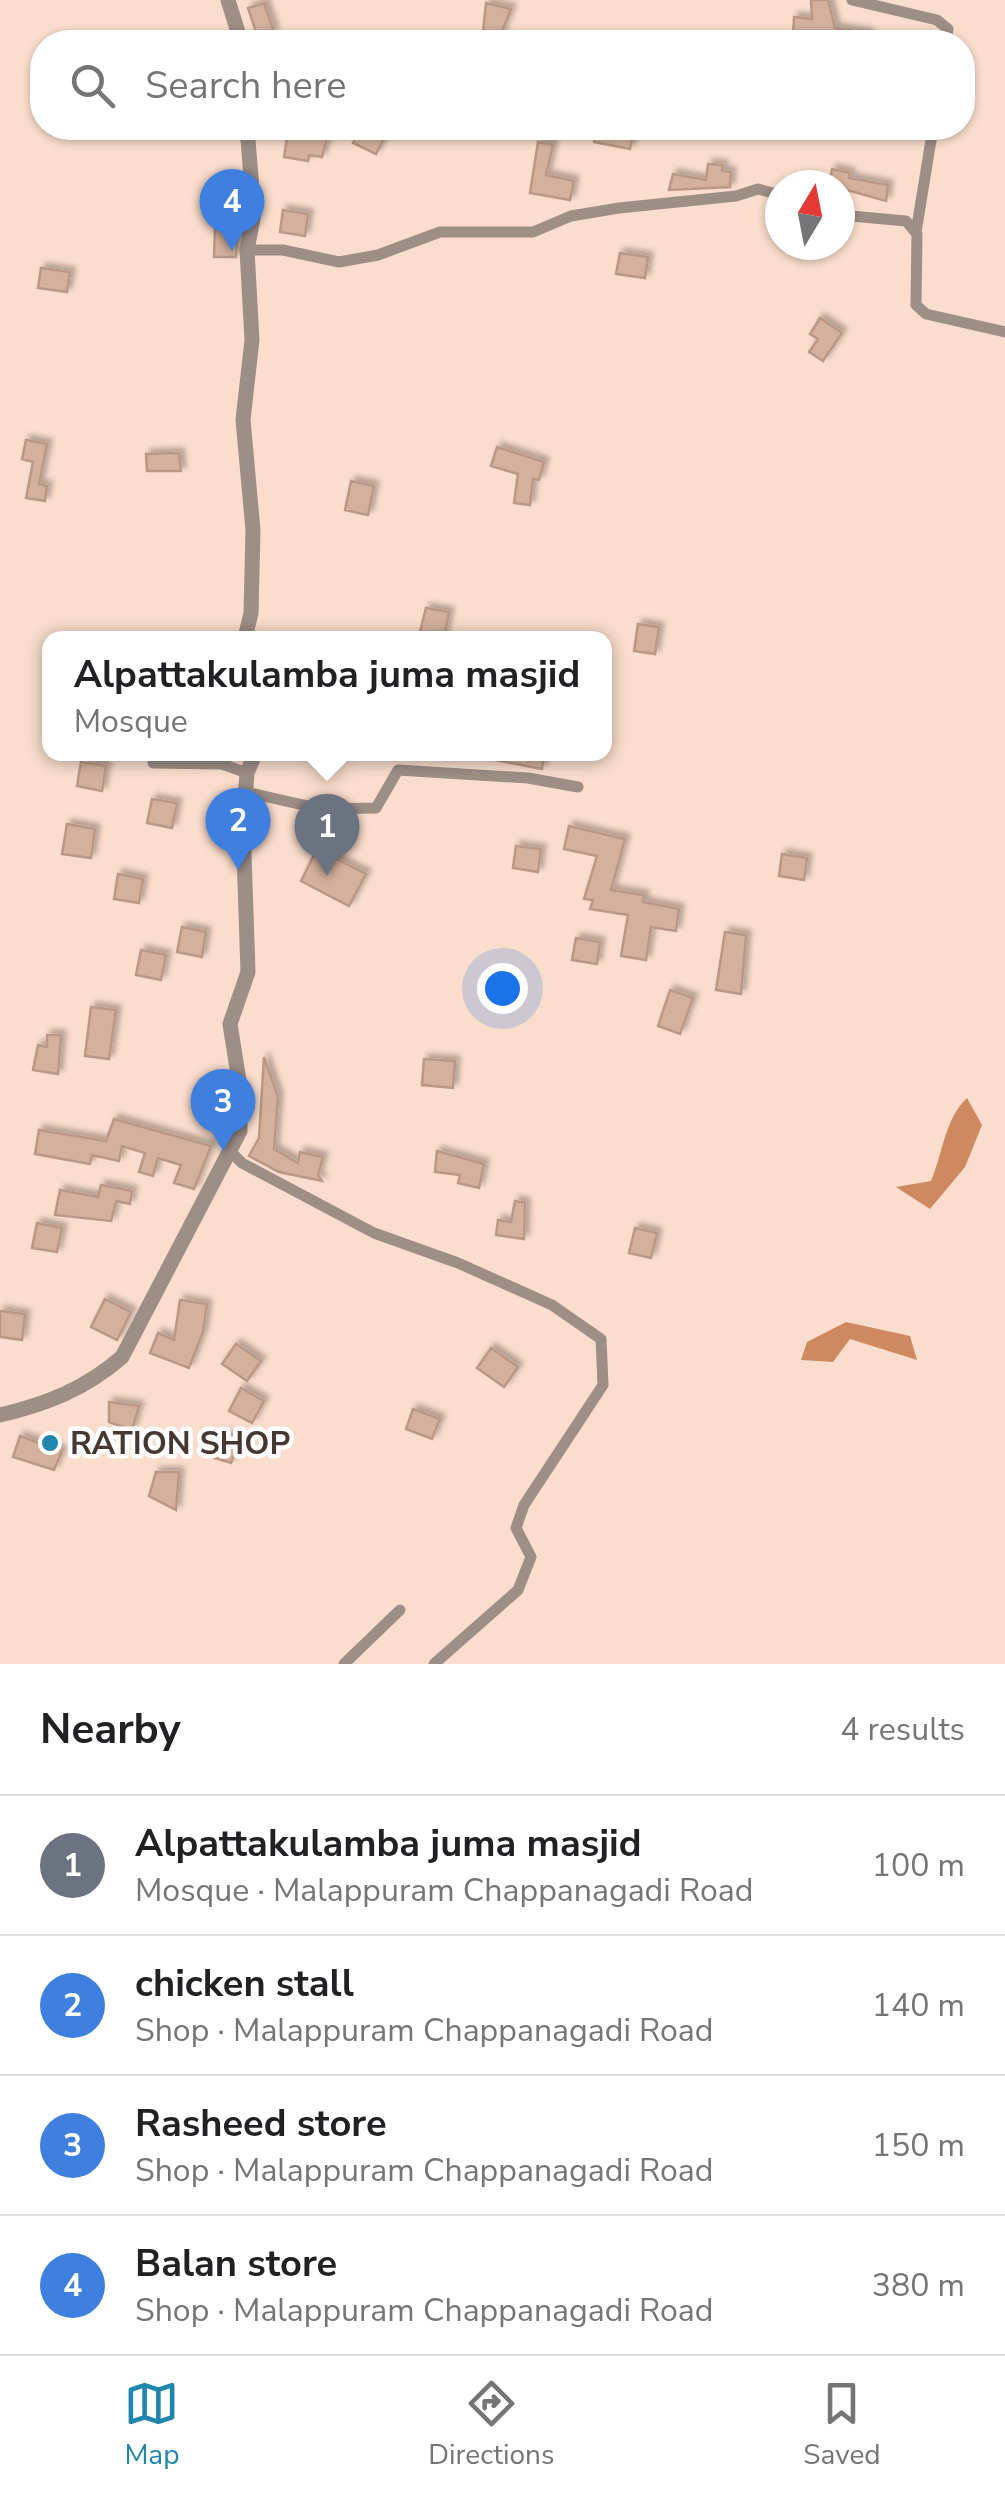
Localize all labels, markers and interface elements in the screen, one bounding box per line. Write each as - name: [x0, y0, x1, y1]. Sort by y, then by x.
- search box: [30, 30, 975, 140]
- icon: search: [65, 58, 120, 113]
- text: Search here: [145, 60, 346, 111]
- pin: 4: [200, 168, 264, 251]
- north arrow: [765, 170, 855, 260]
- popup: [42, 631, 612, 761]
- text: Alpattakulamba juma masjid: [74, 649, 580, 700]
- text: Mosque: [74, 700, 188, 743]
- pin: 2: [206, 788, 270, 870]
- pin: 1: [294, 794, 360, 876]
- your location: [477, 963, 528, 1014]
- pin: 3: [190, 1068, 256, 1151]
- place label: RATION SHOP: [70, 1422, 290, 1465]
- marker: RATION SHOP: [39, 1432, 61, 1454]
- text: Nearby: [40, 1701, 181, 1758]
- text: 4 results: [840, 1708, 965, 1751]
- text: Alpattakulamba juma masjid: [135, 1818, 642, 1869]
- text: 1: [63, 1844, 82, 1887]
- text: 100 m: [872, 1844, 965, 1887]
- text: Mosque · Malappuram Chappanagadi Road: [135, 1869, 753, 1912]
- text: chicken stall: [135, 1958, 354, 2009]
- text: 2: [63, 1984, 82, 2027]
- text: 140 m: [872, 1984, 965, 2027]
- text: Shop · Malappuram Chappanagadi Road: [135, 2009, 713, 2052]
- text: Rasheed store: [135, 2098, 387, 2149]
- text: 3: [63, 2124, 82, 2167]
- text: 150 m: [872, 2124, 965, 2167]
- text: Shop · Malappuram Chappanagadi Road: [135, 2149, 713, 2192]
- text: Balan store: [135, 2238, 337, 2289]
- text: 4: [63, 2264, 82, 2307]
- text: 380 m: [872, 2264, 965, 2307]
- text: Shop · Malappuram Chappanagadi Road: [135, 2289, 713, 2332]
- tab: Map: [124, 2376, 179, 2474]
- tab: Directions: [428, 2376, 554, 2474]
- tab: Saved: [803, 2376, 881, 2474]

